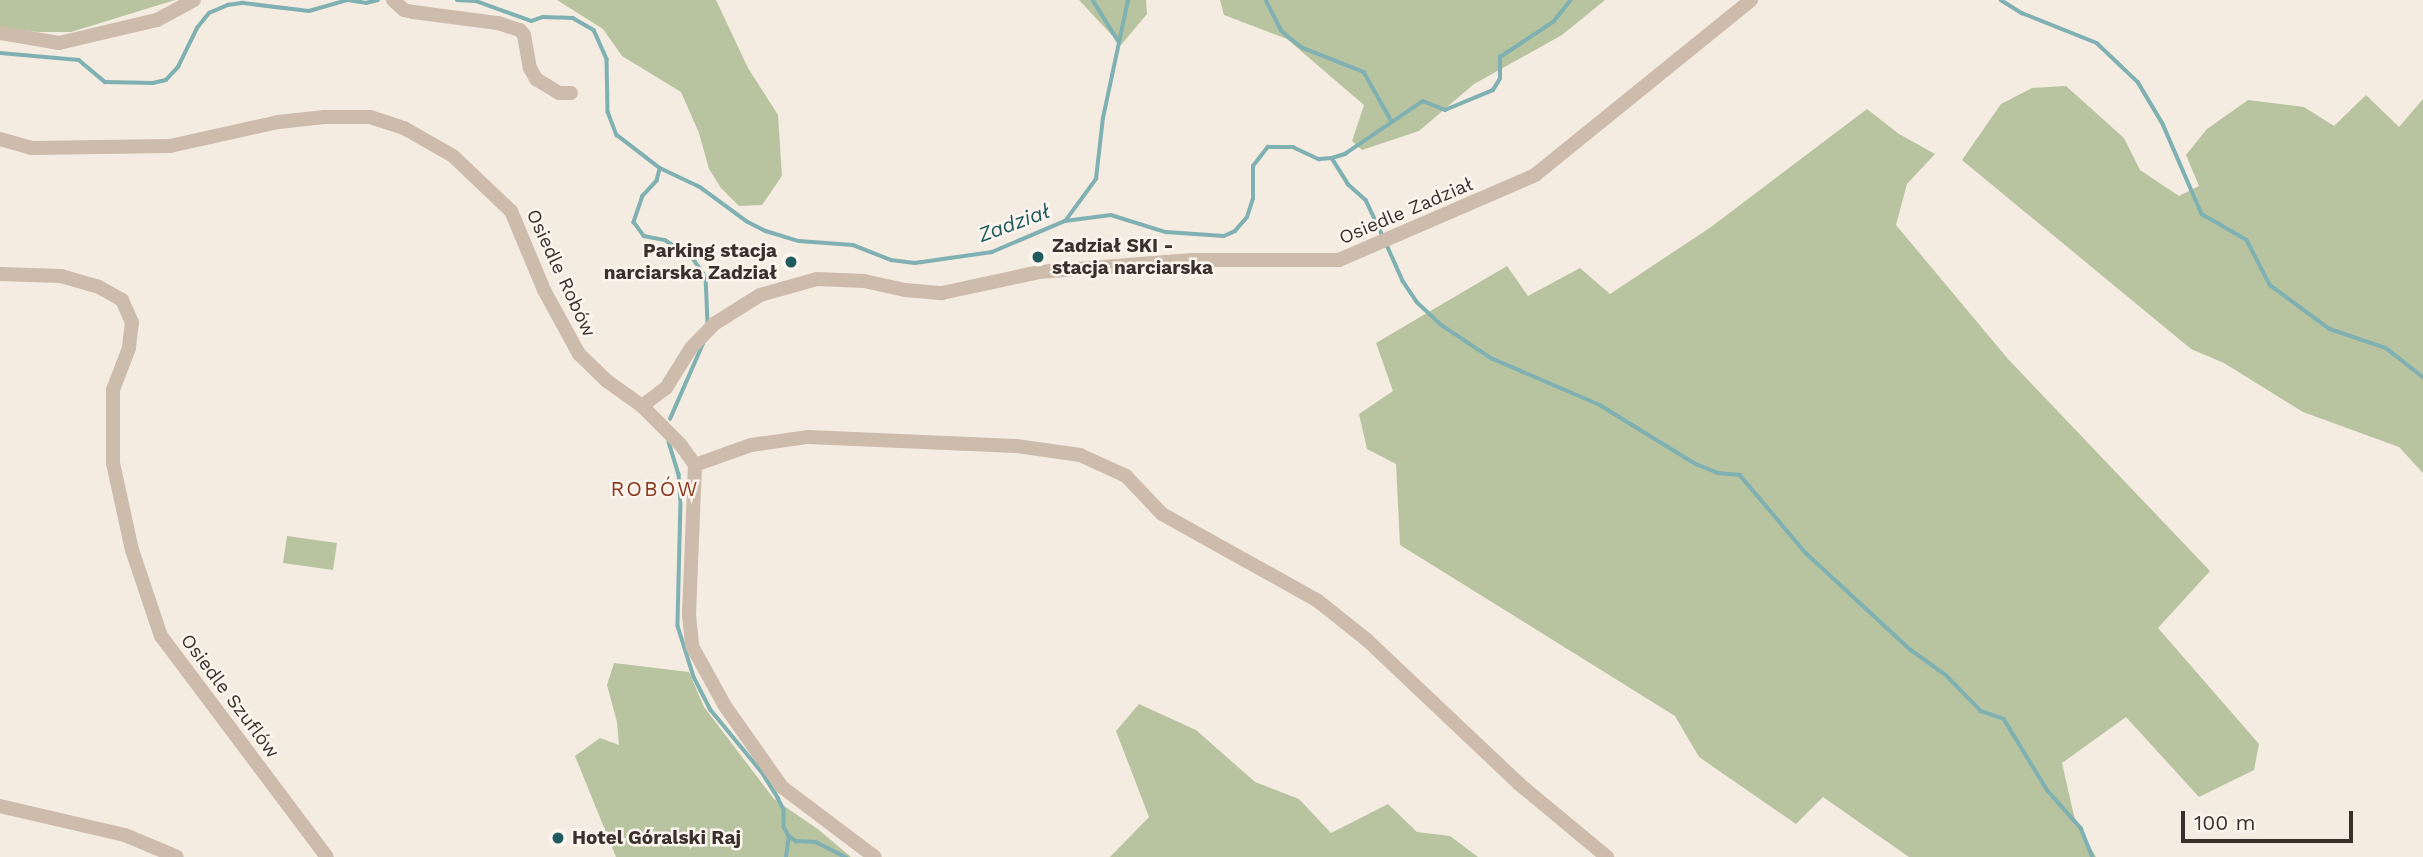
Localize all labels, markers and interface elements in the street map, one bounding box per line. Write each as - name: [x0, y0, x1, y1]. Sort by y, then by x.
- street label: Osiedle Zadział: [1336, 173, 1476, 249]
- water label: Zadział: [975, 198, 1053, 248]
- street label: Osiedle Robów: [522, 206, 600, 340]
- place label: Zadział SKI - stacja narciarska: [1052, 235, 1213, 279]
- place label: Parking stacja narciarska Zadział: [603, 240, 777, 284]
- marker: Zadział SKI - stacja narciarska: [1030, 249, 1046, 265]
- marker: Parking stacja narciarska Zadział: [783, 254, 799, 270]
- district label: ROBÓW: [611, 476, 699, 502]
- street label: Osiedle Szuflów: [176, 629, 284, 763]
- scale bar: [2185, 798, 2356, 842]
- text: 100 m: [2194, 810, 2256, 835]
- place label: Hotel Góralski Raj: [572, 827, 741, 849]
- marker: Hotel Góralski Raj: [550, 830, 566, 846]

